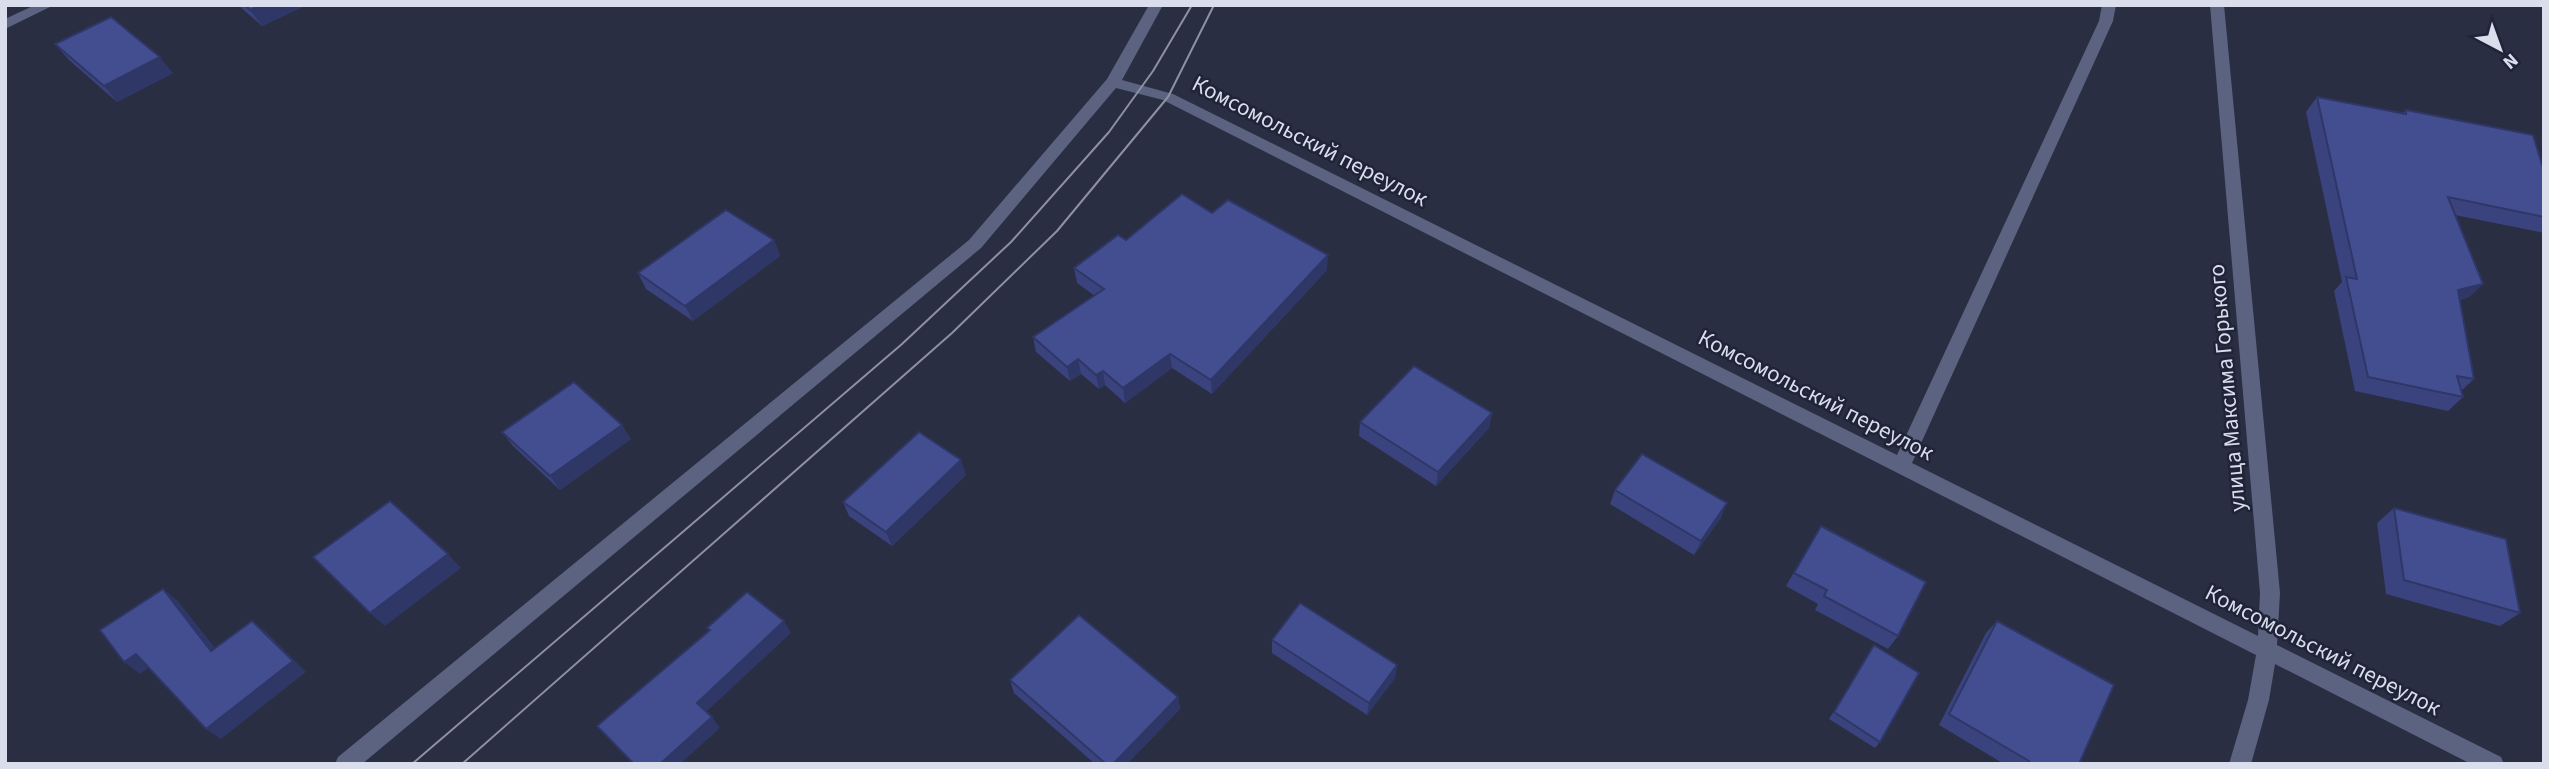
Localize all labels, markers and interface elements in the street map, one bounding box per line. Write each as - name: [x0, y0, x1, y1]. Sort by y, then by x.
- north arrow: [2465, 14, 2535, 84]
- text: N: [2497, 46, 2524, 75]
- street label: Комсомольский переулок: [1186, 67, 1434, 215]
- street label: улица Максима Горького: [2200, 263, 2254, 513]
- street label: Комсомольский переулок: [1692, 321, 1940, 469]
- street label: Комсомольский переулок: [2199, 576, 2447, 724]

